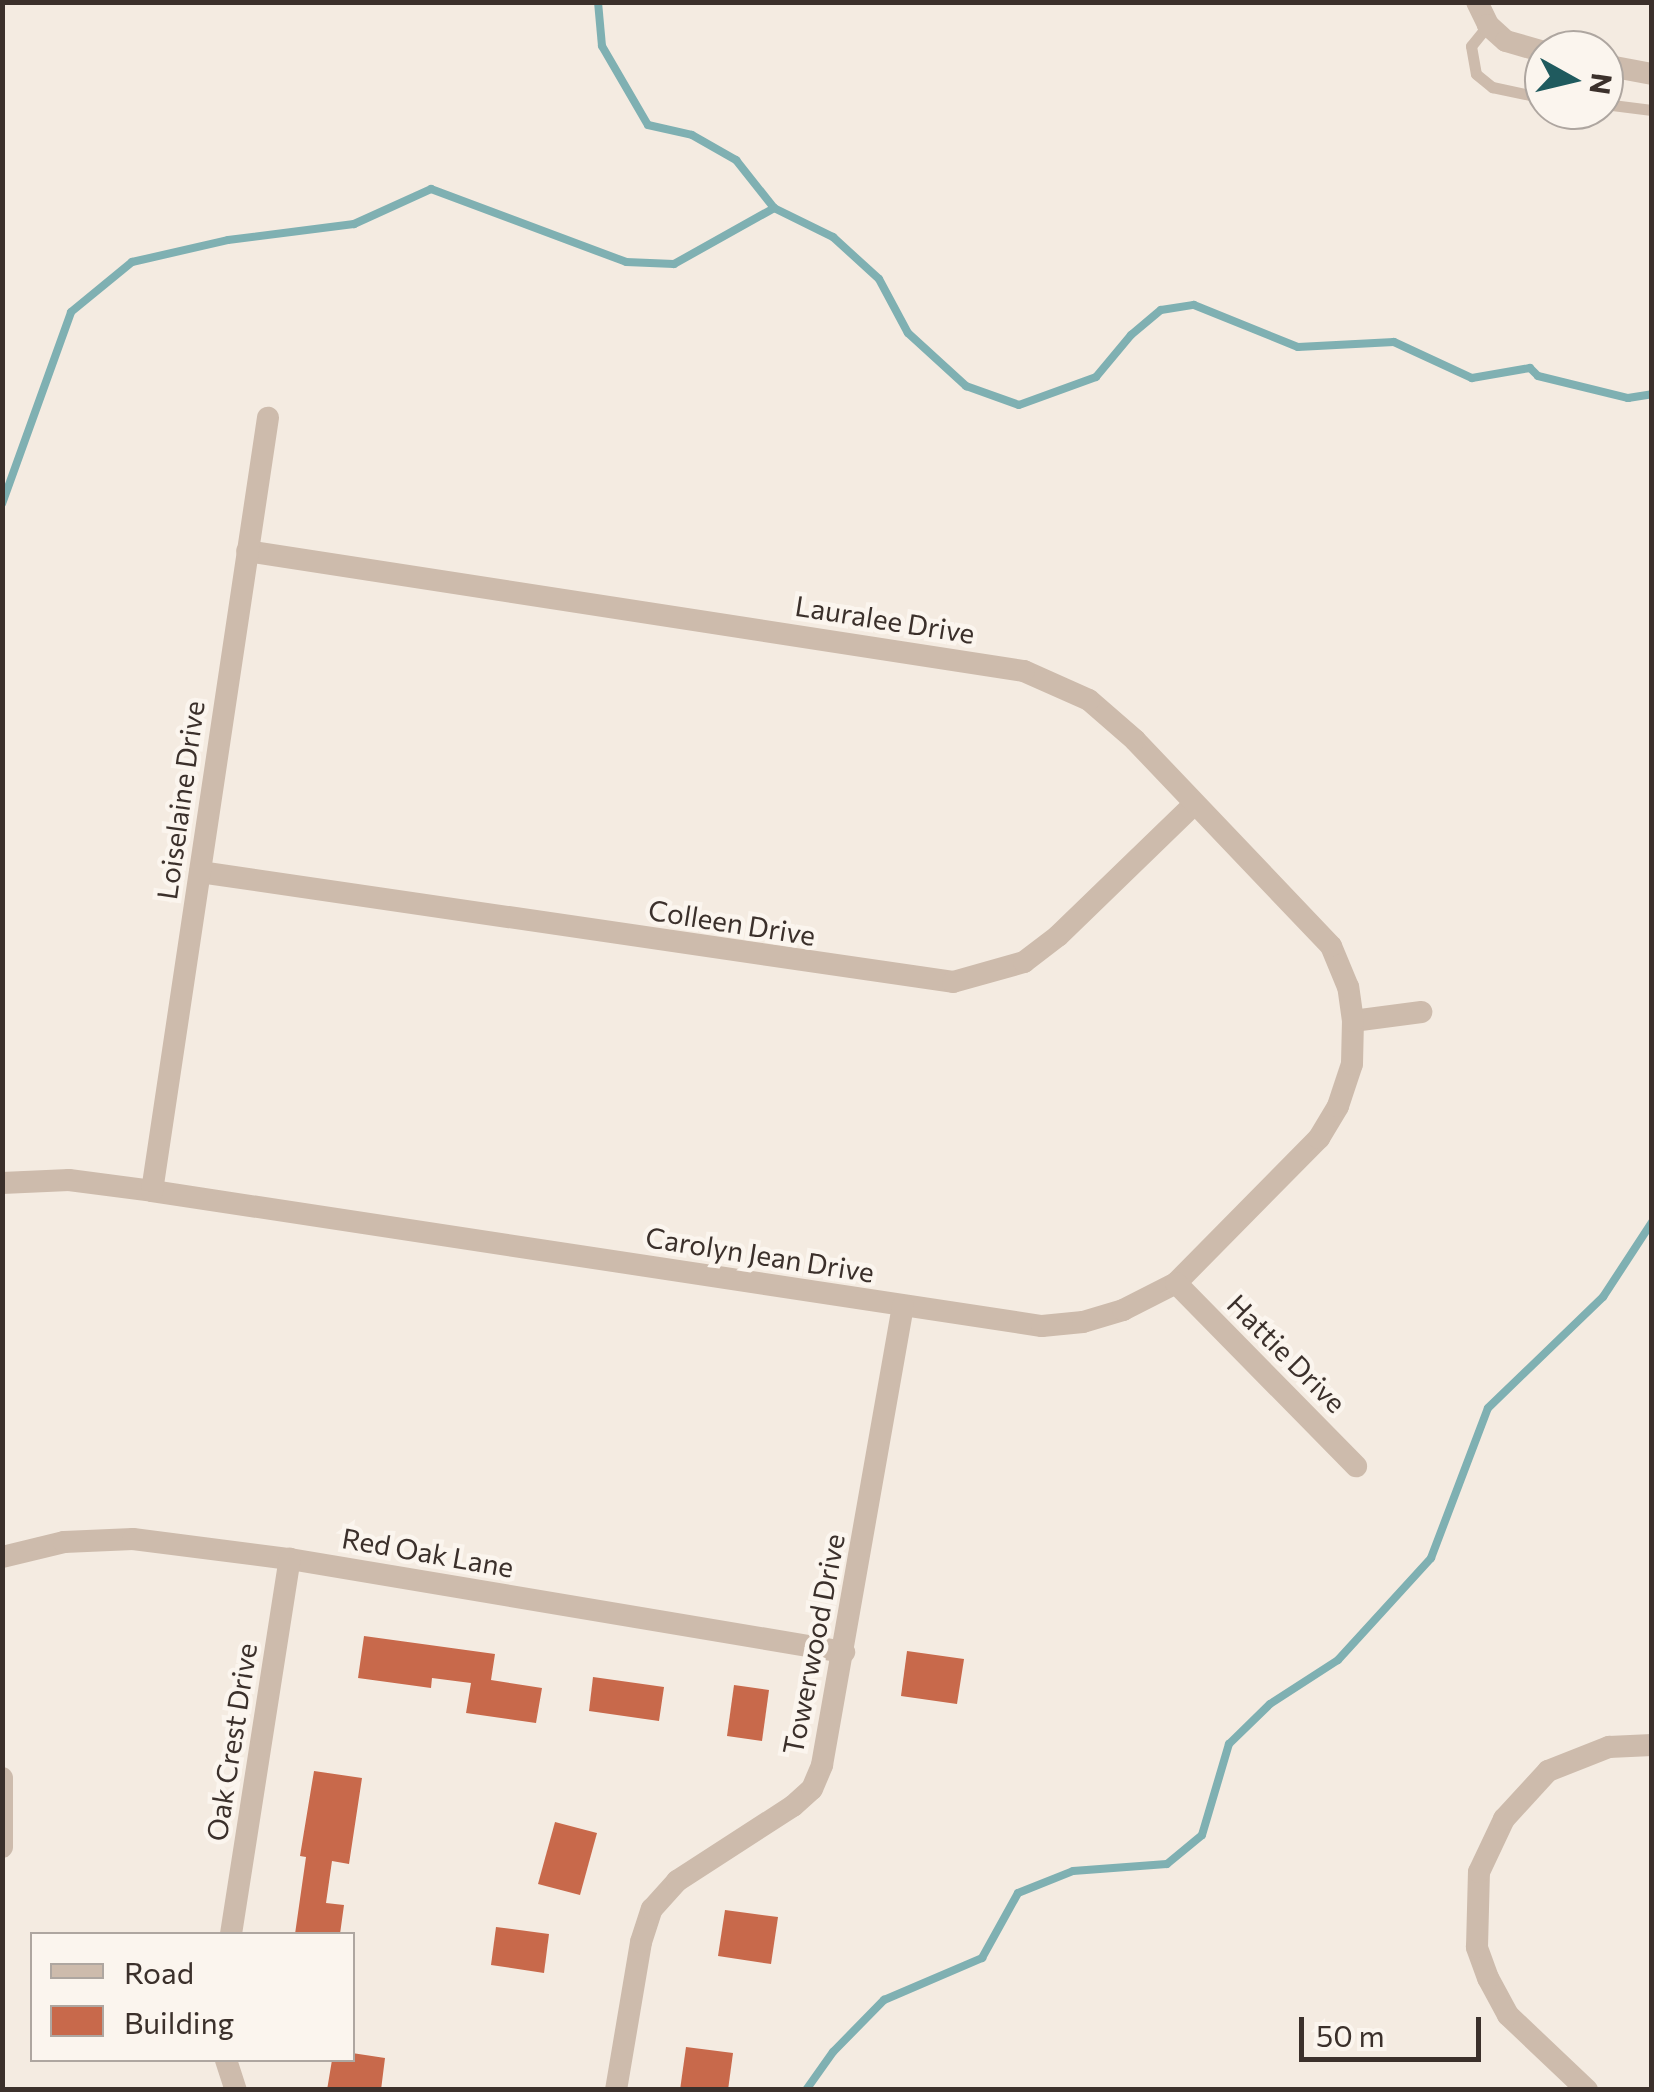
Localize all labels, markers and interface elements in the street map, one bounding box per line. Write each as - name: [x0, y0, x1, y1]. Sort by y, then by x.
- north arrow: [1524, 30, 1624, 130]
- text: N: [1583, 71, 1620, 97]
- street label: Lauralee Drive: [793, 588, 977, 650]
- street label: Loiselaine Drive: [149, 699, 211, 901]
- street label: Colleen Drive: [646, 892, 818, 952]
- street label: Carolyn Jean Drive: [643, 1219, 877, 1289]
- street label: Hattie Drive: [1221, 1287, 1353, 1419]
- street label: Red Oak Lane: [340, 1520, 516, 1584]
- street label: Towerwood Drive: [775, 1531, 851, 1757]
- street label: Oak Crest Drive: [199, 1641, 263, 1843]
- legend: [30, 1932, 355, 2062]
- text: Road: [124, 1953, 194, 1990]
- scale bar: [1304, 1997, 1486, 2059]
- text: Building: [124, 2003, 234, 2040]
- text: 50 m: [1316, 2016, 1385, 2053]

